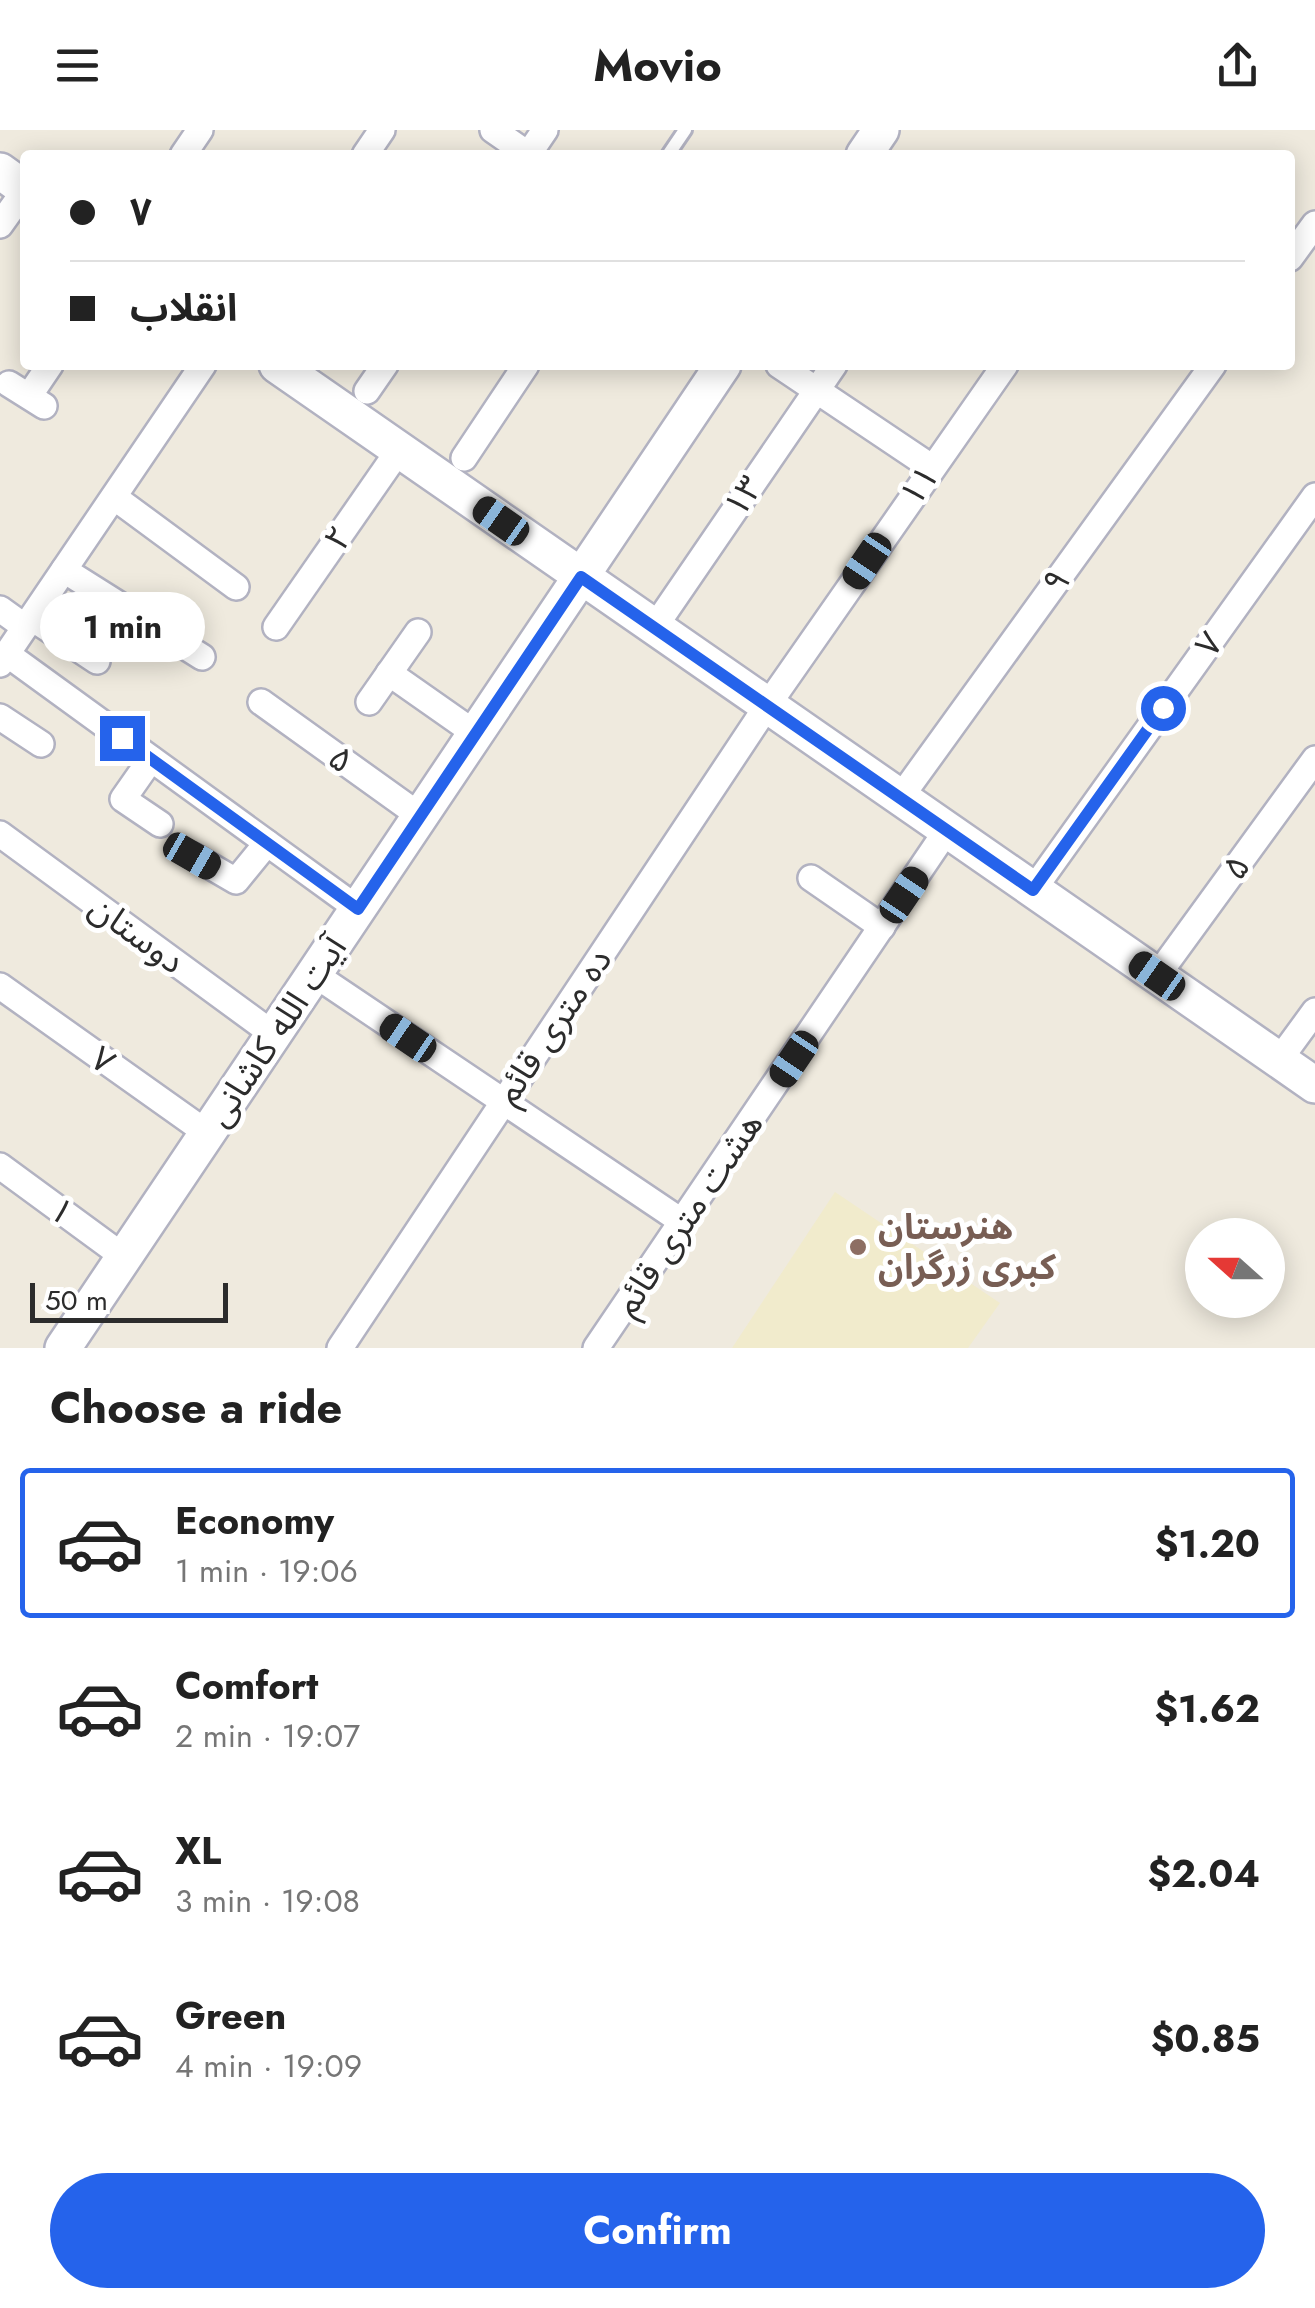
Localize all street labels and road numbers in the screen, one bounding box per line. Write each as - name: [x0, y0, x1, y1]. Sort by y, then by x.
- street label: ۱۱: [887, 454, 951, 516]
- street label: ۱۳: [711, 465, 775, 527]
- street label: ۲: [312, 515, 364, 561]
- street label: ۹: [1030, 558, 1082, 604]
- street label: ۷: [1183, 621, 1235, 667]
- street label: ۵: [318, 733, 364, 785]
- street label: ۵: [1210, 844, 1262, 890]
- street label: دوستان: [79, 882, 195, 986]
- street label: آیت الله کاشانی: [194, 924, 359, 1136]
- street label: ده متری قائم: [482, 938, 625, 1115]
- street label: ۷: [80, 1034, 126, 1086]
- street label: هشت متری قائم: [601, 1102, 776, 1327]
- street label: ۱: [39, 1185, 85, 1237]

